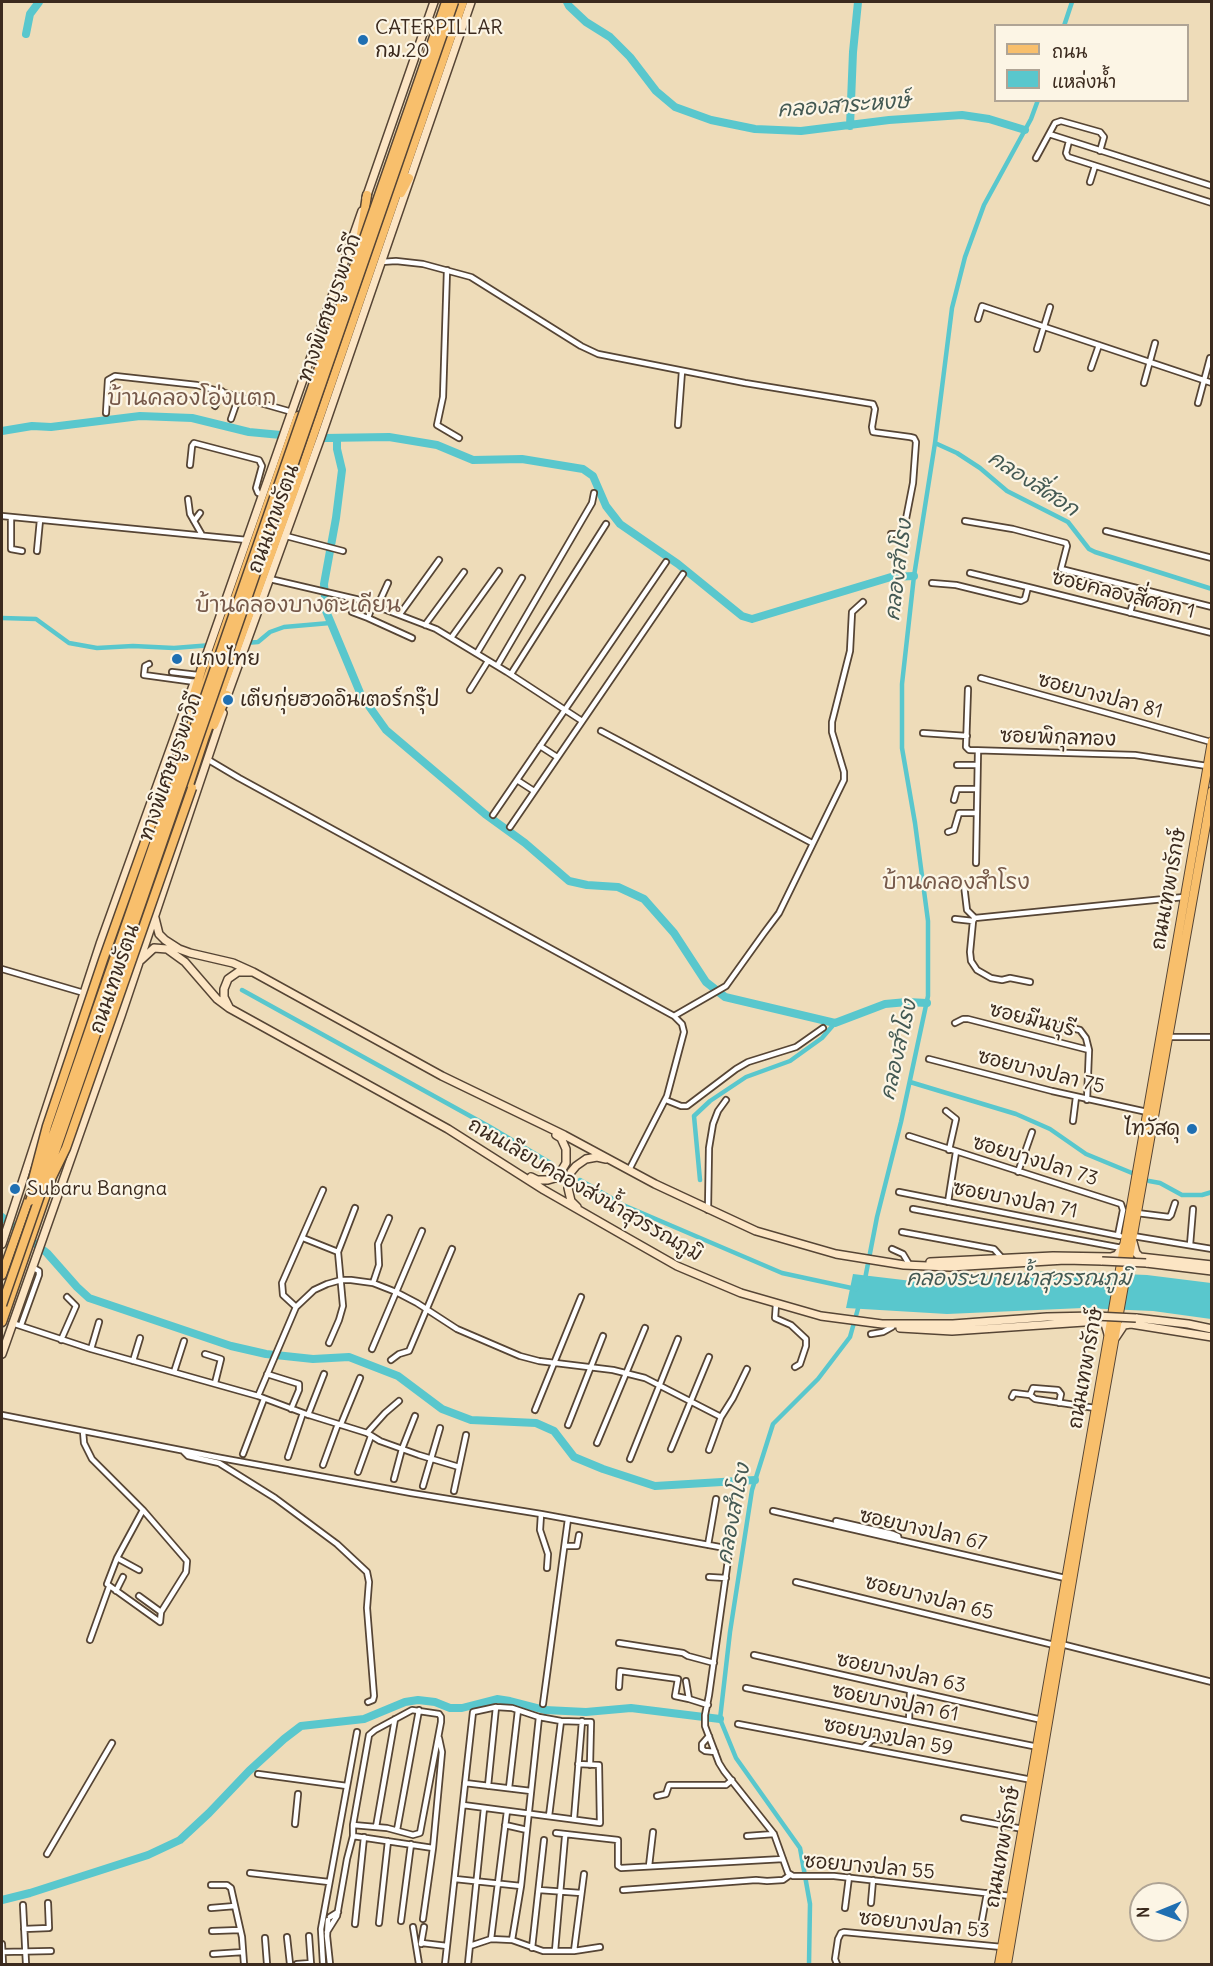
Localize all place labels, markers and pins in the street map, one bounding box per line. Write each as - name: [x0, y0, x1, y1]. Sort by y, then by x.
- place label: CATERPILLAR กม.20: [375, 16, 503, 63]
- marker: CATERPILLAR กม.20: [356, 33, 370, 47]
- place label: แกงไทย: [189, 647, 260, 671]
- marker: แกงไทย: [170, 652, 184, 666]
- place label: เตียกุ่ยฮวดอินเตอร์กรุ๊ป: [240, 688, 440, 712]
- marker: เตียกุ่ยฮวดอินเตอร์กรุ๊ป: [221, 693, 235, 707]
- place label: ไทวัสดุ: [1124, 1117, 1180, 1141]
- marker: ไทวัสดุ: [1185, 1122, 1199, 1136]
- place label: Subaru Bangna: [27, 1177, 167, 1201]
- marker: Subaru Bangna: [8, 1182, 22, 1196]

